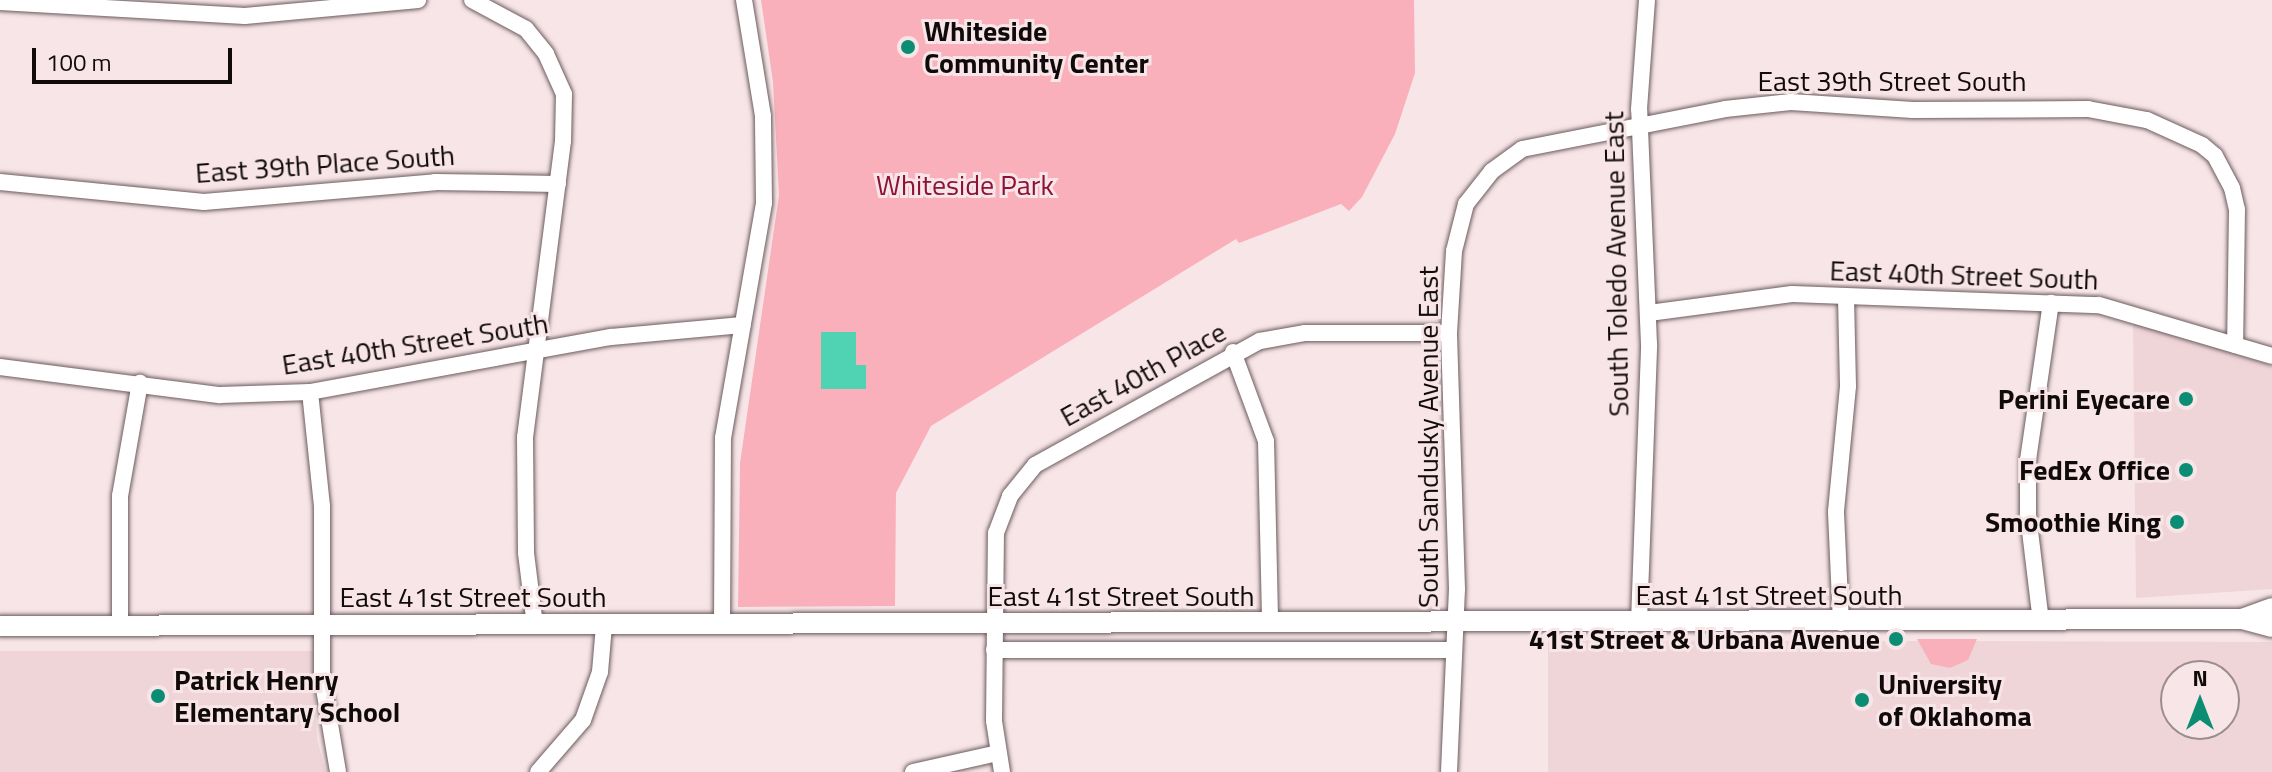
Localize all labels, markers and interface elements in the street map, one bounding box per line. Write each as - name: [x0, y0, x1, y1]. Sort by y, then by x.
- place label: Whiteside Community Center: [924, 14, 1149, 80]
- scale bar: [36, 32, 236, 82]
- marker: Whiteside Community Center: [899, 38, 917, 56]
- text: 100 m: [46, 44, 112, 80]
- street label: East 39th Street South: [1758, 64, 2026, 98]
- street label: South Toledo Avenue East: [1597, 111, 1635, 417]
- street label: East 39th Place South: [194, 138, 456, 190]
- park label: Whiteside Park: [876, 168, 1054, 202]
- street label: East 40th Street South: [1829, 254, 2099, 296]
- street label: South Sandusky Avenue East: [1411, 266, 1445, 608]
- street label: East 40th Street South: [280, 306, 550, 382]
- street label: East 40th Place: [1054, 315, 1232, 433]
- place label: Perini Eyecare: [1998, 382, 2170, 416]
- marker: Perini Eyecare: [2177, 390, 2195, 408]
- place label: FedEx Office: [2019, 453, 2170, 487]
- marker: FedEx Office: [2177, 461, 2195, 479]
- place label: Smoothie King: [1985, 505, 2161, 539]
- marker: Smoothie King: [2168, 513, 2186, 531]
- street label: East 41st Street South: [1636, 578, 1902, 612]
- street label: East 41st Street South: [988, 579, 1254, 613]
- street label: East 41st Street South: [340, 580, 606, 614]
- place label: 41st Street & Urbana Avenue: [1529, 622, 1880, 656]
- marker: 41st Street & Urbana Avenue: [1887, 630, 1905, 648]
- north arrow: [2160, 660, 2240, 740]
- text: N: [2192, 661, 2208, 695]
- place label: Patrick Henry Elementary School: [174, 663, 400, 729]
- place label: University of Oklahoma: [1878, 667, 2032, 733]
- marker: Patrick Henry Elementary School: [149, 687, 167, 705]
- marker: University of Oklahoma: [1853, 691, 1871, 709]

